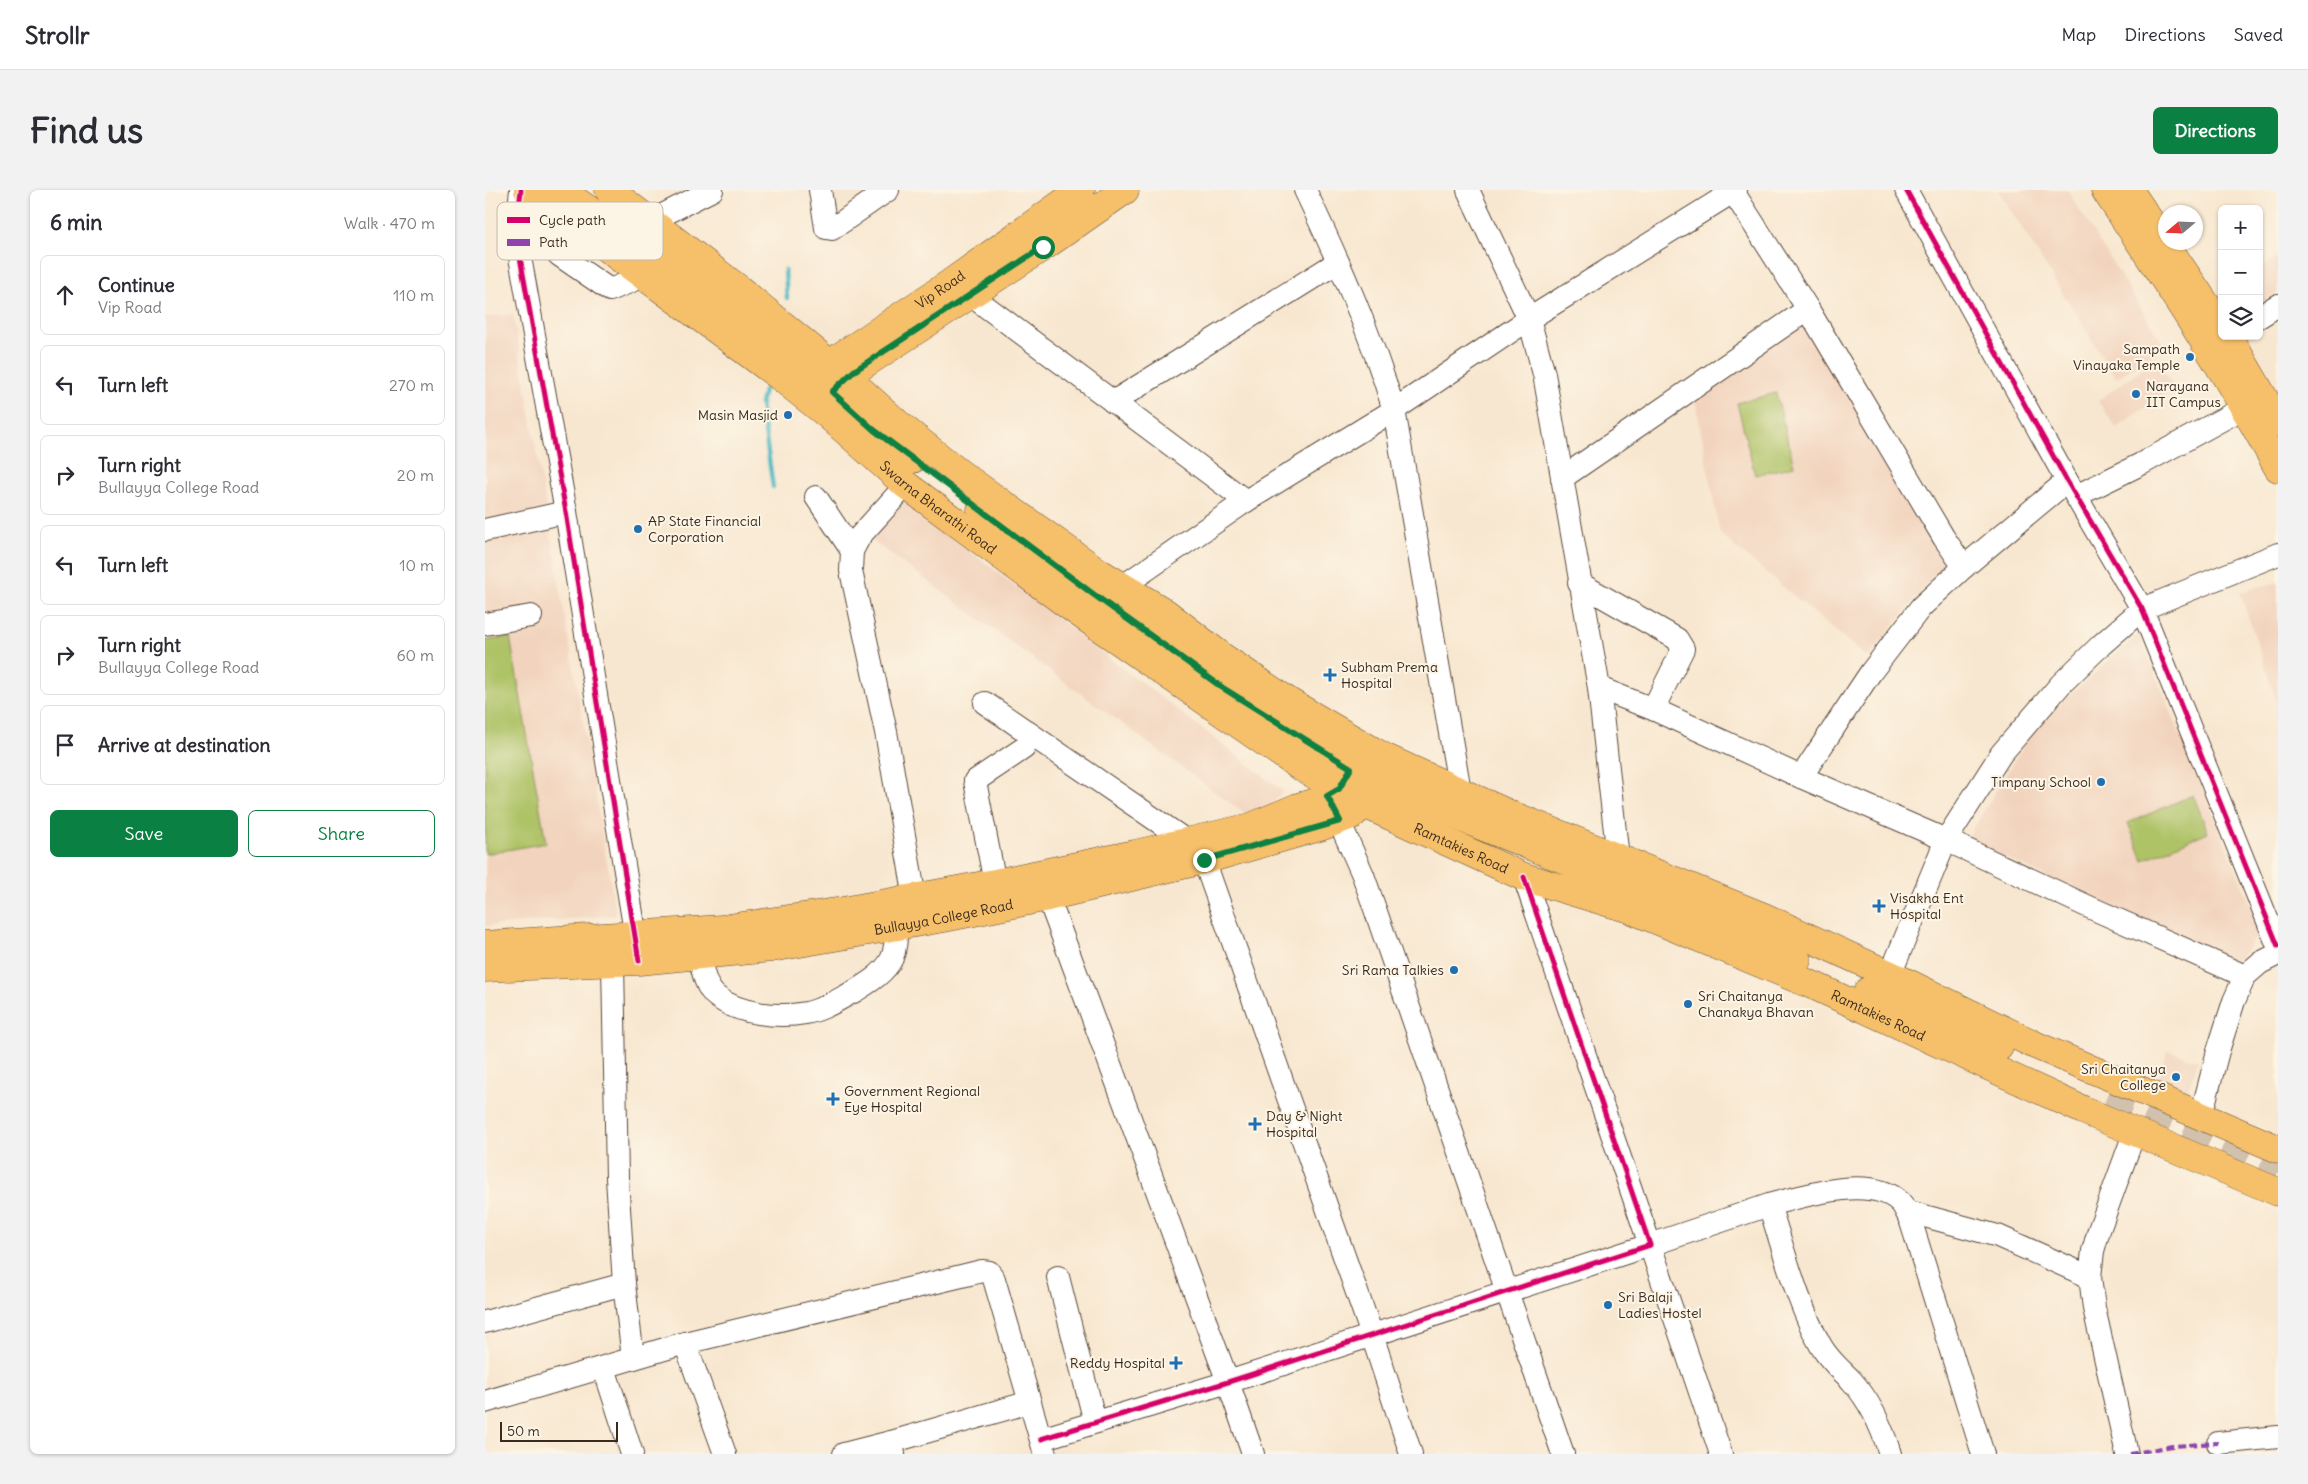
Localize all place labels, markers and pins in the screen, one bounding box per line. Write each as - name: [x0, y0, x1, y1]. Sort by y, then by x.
- place label: Sampath Vinayaka Temple: [2073, 340, 2180, 374]
- marker: Sampath Vinayaka Temple: [2184, 351, 2196, 363]
- place label: Narayana IIT Campus: [2146, 377, 2221, 411]
- marker: Narayana IIT Campus: [2130, 388, 2142, 400]
- place label: Masin Masjid: [698, 406, 778, 424]
- marker: Masin Masjid: [782, 409, 794, 421]
- place label: AP State Financial Corporation: [648, 512, 761, 546]
- marker: AP State Financial Corporation: [632, 523, 644, 535]
- place label: Subham Prema Hospital: [1341, 658, 1438, 692]
- marker: Subham Prema Hospital: [1323, 668, 1337, 682]
- place label: Timpany School: [1991, 773, 2091, 791]
- marker: Timpany School: [2095, 776, 2107, 788]
- place label: Visakha Ent Hospital: [1890, 889, 1964, 923]
- marker: Visakha Ent Hospital: [1872, 899, 1886, 913]
- place label: Sri Rama Talkies: [1342, 961, 1444, 979]
- marker: Sri Rama Talkies: [1448, 964, 1460, 976]
- place label: Sri Chaitanya Chanakya Bhavan: [1698, 987, 1814, 1021]
- marker: Sri Chaitanya Chanakya Bhavan: [1682, 998, 1694, 1010]
- place label: Sri Chaitanya College: [2081, 1060, 2166, 1094]
- marker: Sri Chaitanya College: [2170, 1071, 2182, 1083]
- place label: Government Regional Eye Hospital: [844, 1082, 980, 1116]
- marker: Government Regional Eye Hospital: [826, 1092, 840, 1106]
- place label: Day & Night Hospital: [1266, 1107, 1343, 1141]
- marker: Day & Night Hospital: [1248, 1117, 1262, 1131]
- place label: Sri Balaji Ladies Hostel: [1618, 1288, 1702, 1322]
- marker: Sri Balaji Ladies Hostel: [1602, 1299, 1614, 1311]
- place label: Reddy Hospital: [1070, 1354, 1165, 1372]
- marker: Reddy Hospital: [1169, 1356, 1183, 1370]

